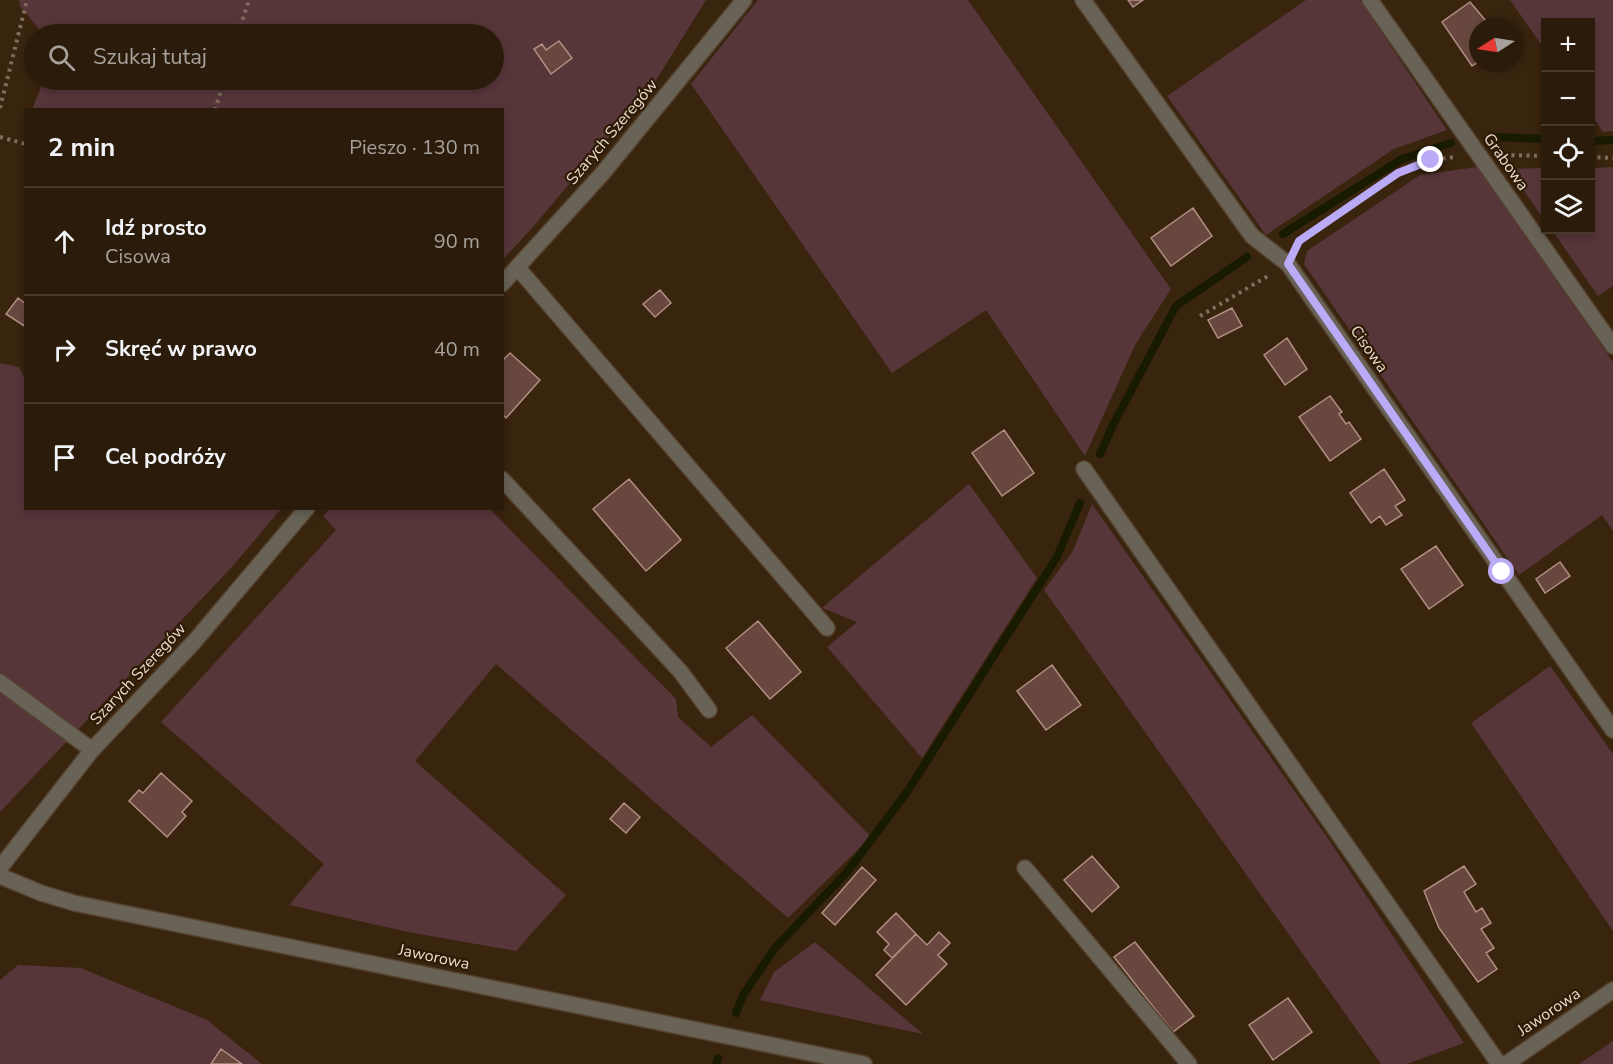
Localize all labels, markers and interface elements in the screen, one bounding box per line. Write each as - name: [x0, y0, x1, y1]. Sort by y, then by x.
- north arrow: [1469, 18, 1523, 72]
- map controls: [1541, 18, 1595, 234]
- button: +: [1541, 18, 1595, 72]
- search box: [24, 24, 504, 90]
- icon: search: [45, 41, 78, 74]
- text: Szukaj tutaj: [93, 42, 207, 72]
- button: −: [1541, 72, 1595, 126]
- street label: Szarych Szeregów: [561, 74, 663, 190]
- button: locate: [1541, 126, 1595, 180]
- street label: Grabowa: [1478, 129, 1534, 195]
- text: 2 min: [48, 130, 115, 165]
- text: Pieszo · 130 m: [349, 134, 480, 161]
- route end: [1417, 146, 1443, 172]
- button: layers: [1541, 180, 1595, 234]
- text: Idź prosto: [105, 213, 207, 243]
- icon: ahead: [48, 225, 81, 258]
- text: 90 m: [434, 228, 480, 255]
- text: Cisowa: [105, 243, 171, 270]
- street label: Cisowa: [1345, 321, 1393, 377]
- icon: right: [48, 333, 81, 366]
- text: Skręć w prawo: [105, 334, 257, 364]
- text: 40 m: [434, 336, 480, 363]
- icon: arrive: [48, 441, 81, 474]
- text: Cel podróży: [105, 442, 226, 472]
- route start: [1488, 558, 1514, 584]
- street label: Szarych Szeregów: [85, 618, 191, 730]
- street label: Jaworowa: [396, 939, 472, 975]
- street label: Jaworowa: [1512, 983, 1585, 1042]

